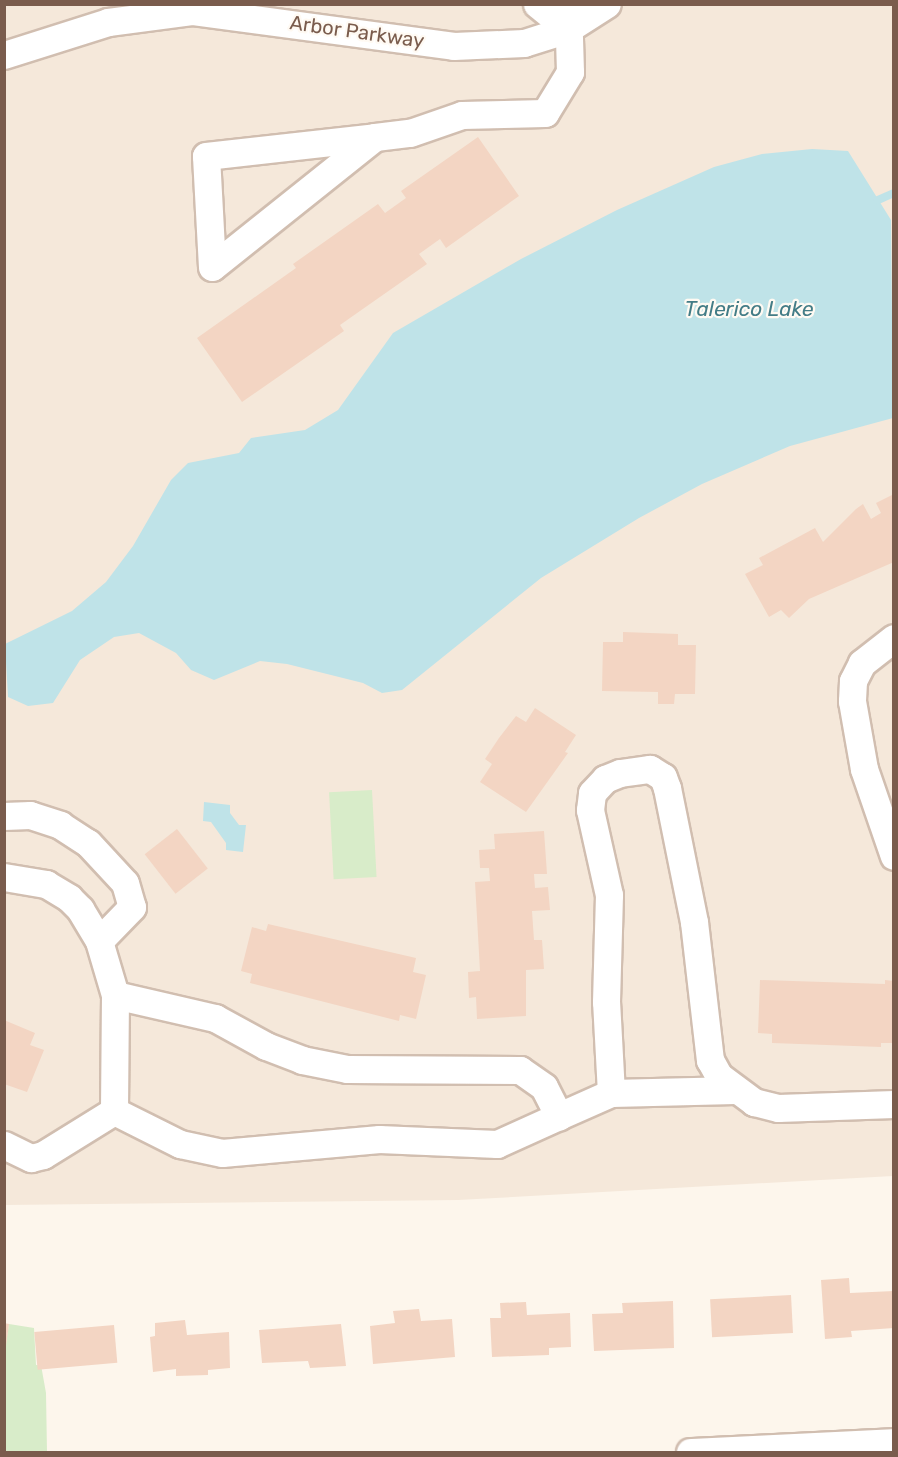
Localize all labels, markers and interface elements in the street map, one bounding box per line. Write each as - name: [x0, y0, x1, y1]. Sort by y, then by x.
- street label: Arbor Parkway: [288, 11, 426, 53]
- water label: Talerico Lake: [684, 296, 814, 322]

